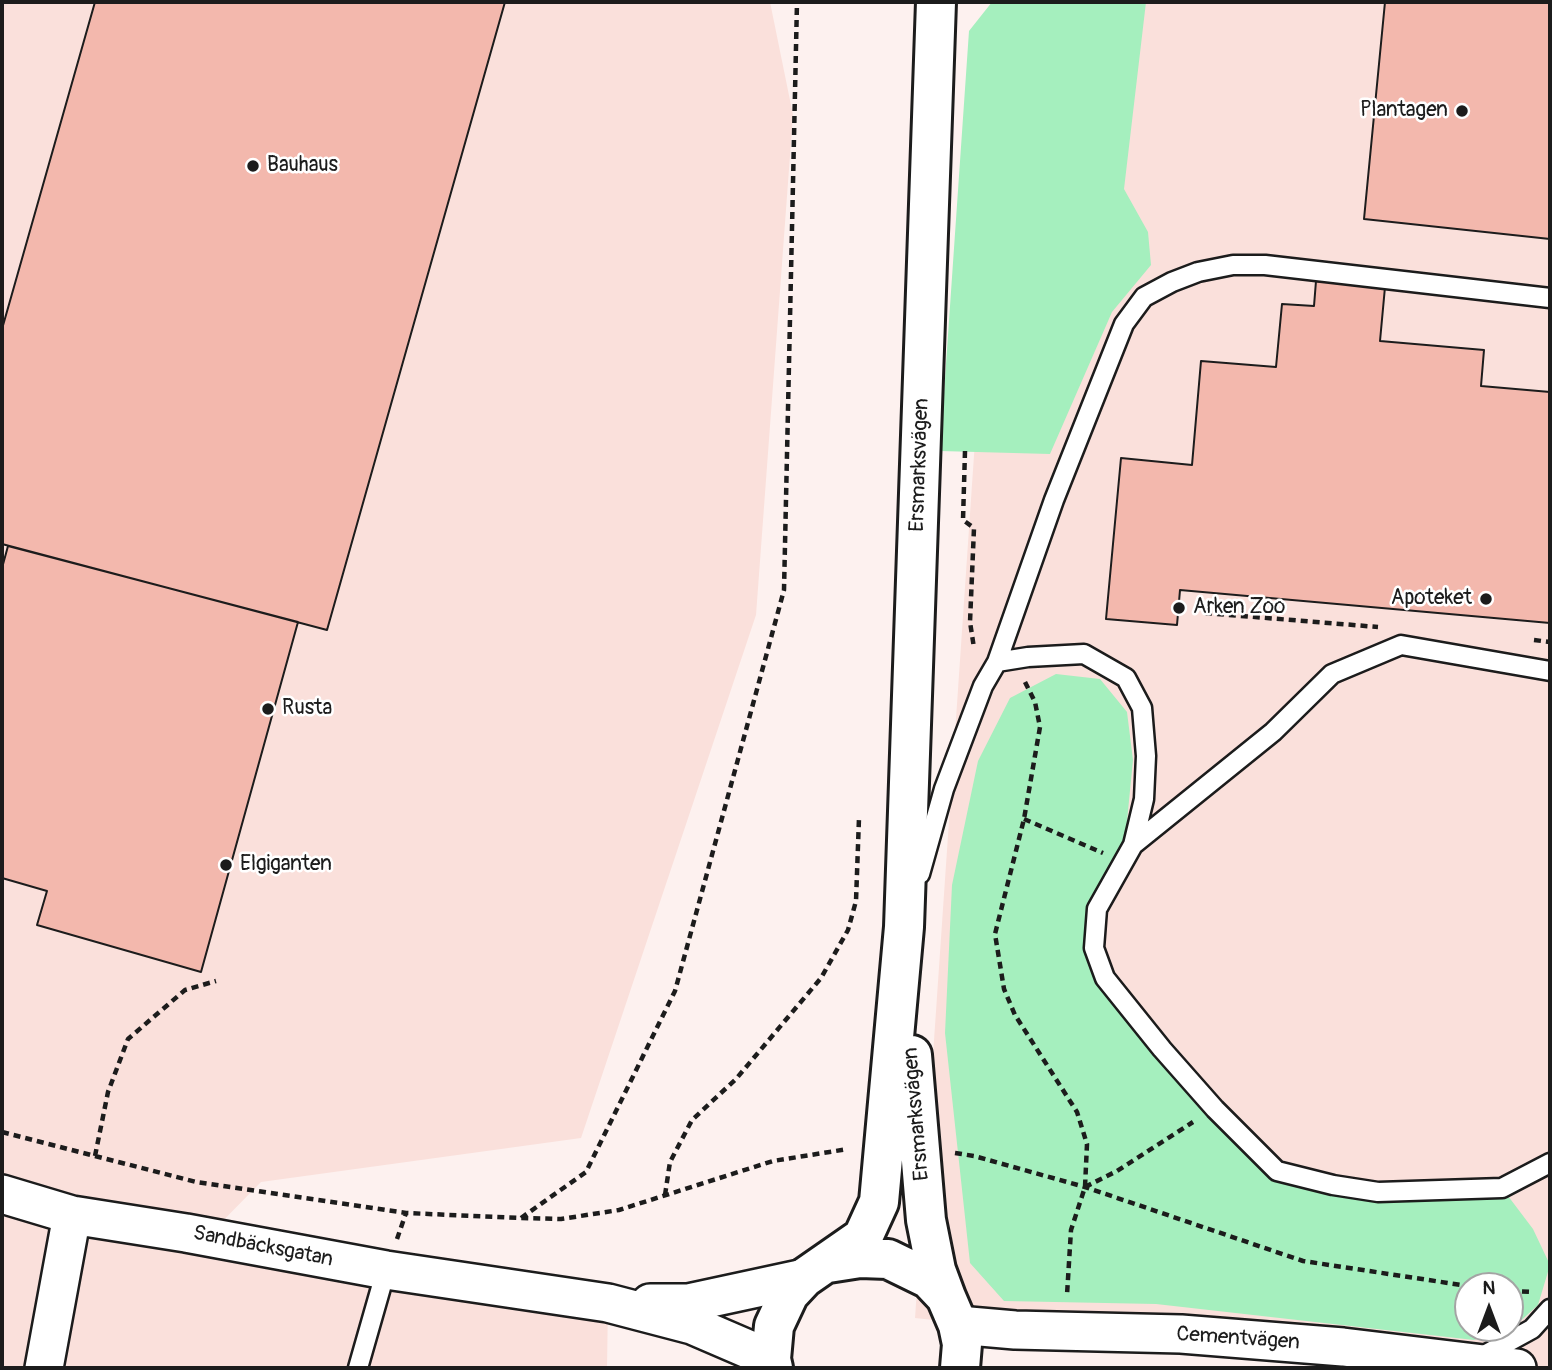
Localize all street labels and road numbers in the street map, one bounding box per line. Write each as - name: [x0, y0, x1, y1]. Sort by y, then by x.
- street label: Ersmarksvägen: [905, 398, 935, 532]
- street label: Ersmarksvägen: [899, 1046, 935, 1182]
- street label: Sandbäcksgatan: [191, 1221, 335, 1273]
- street label: Cementvägen: [1175, 1322, 1301, 1356]

